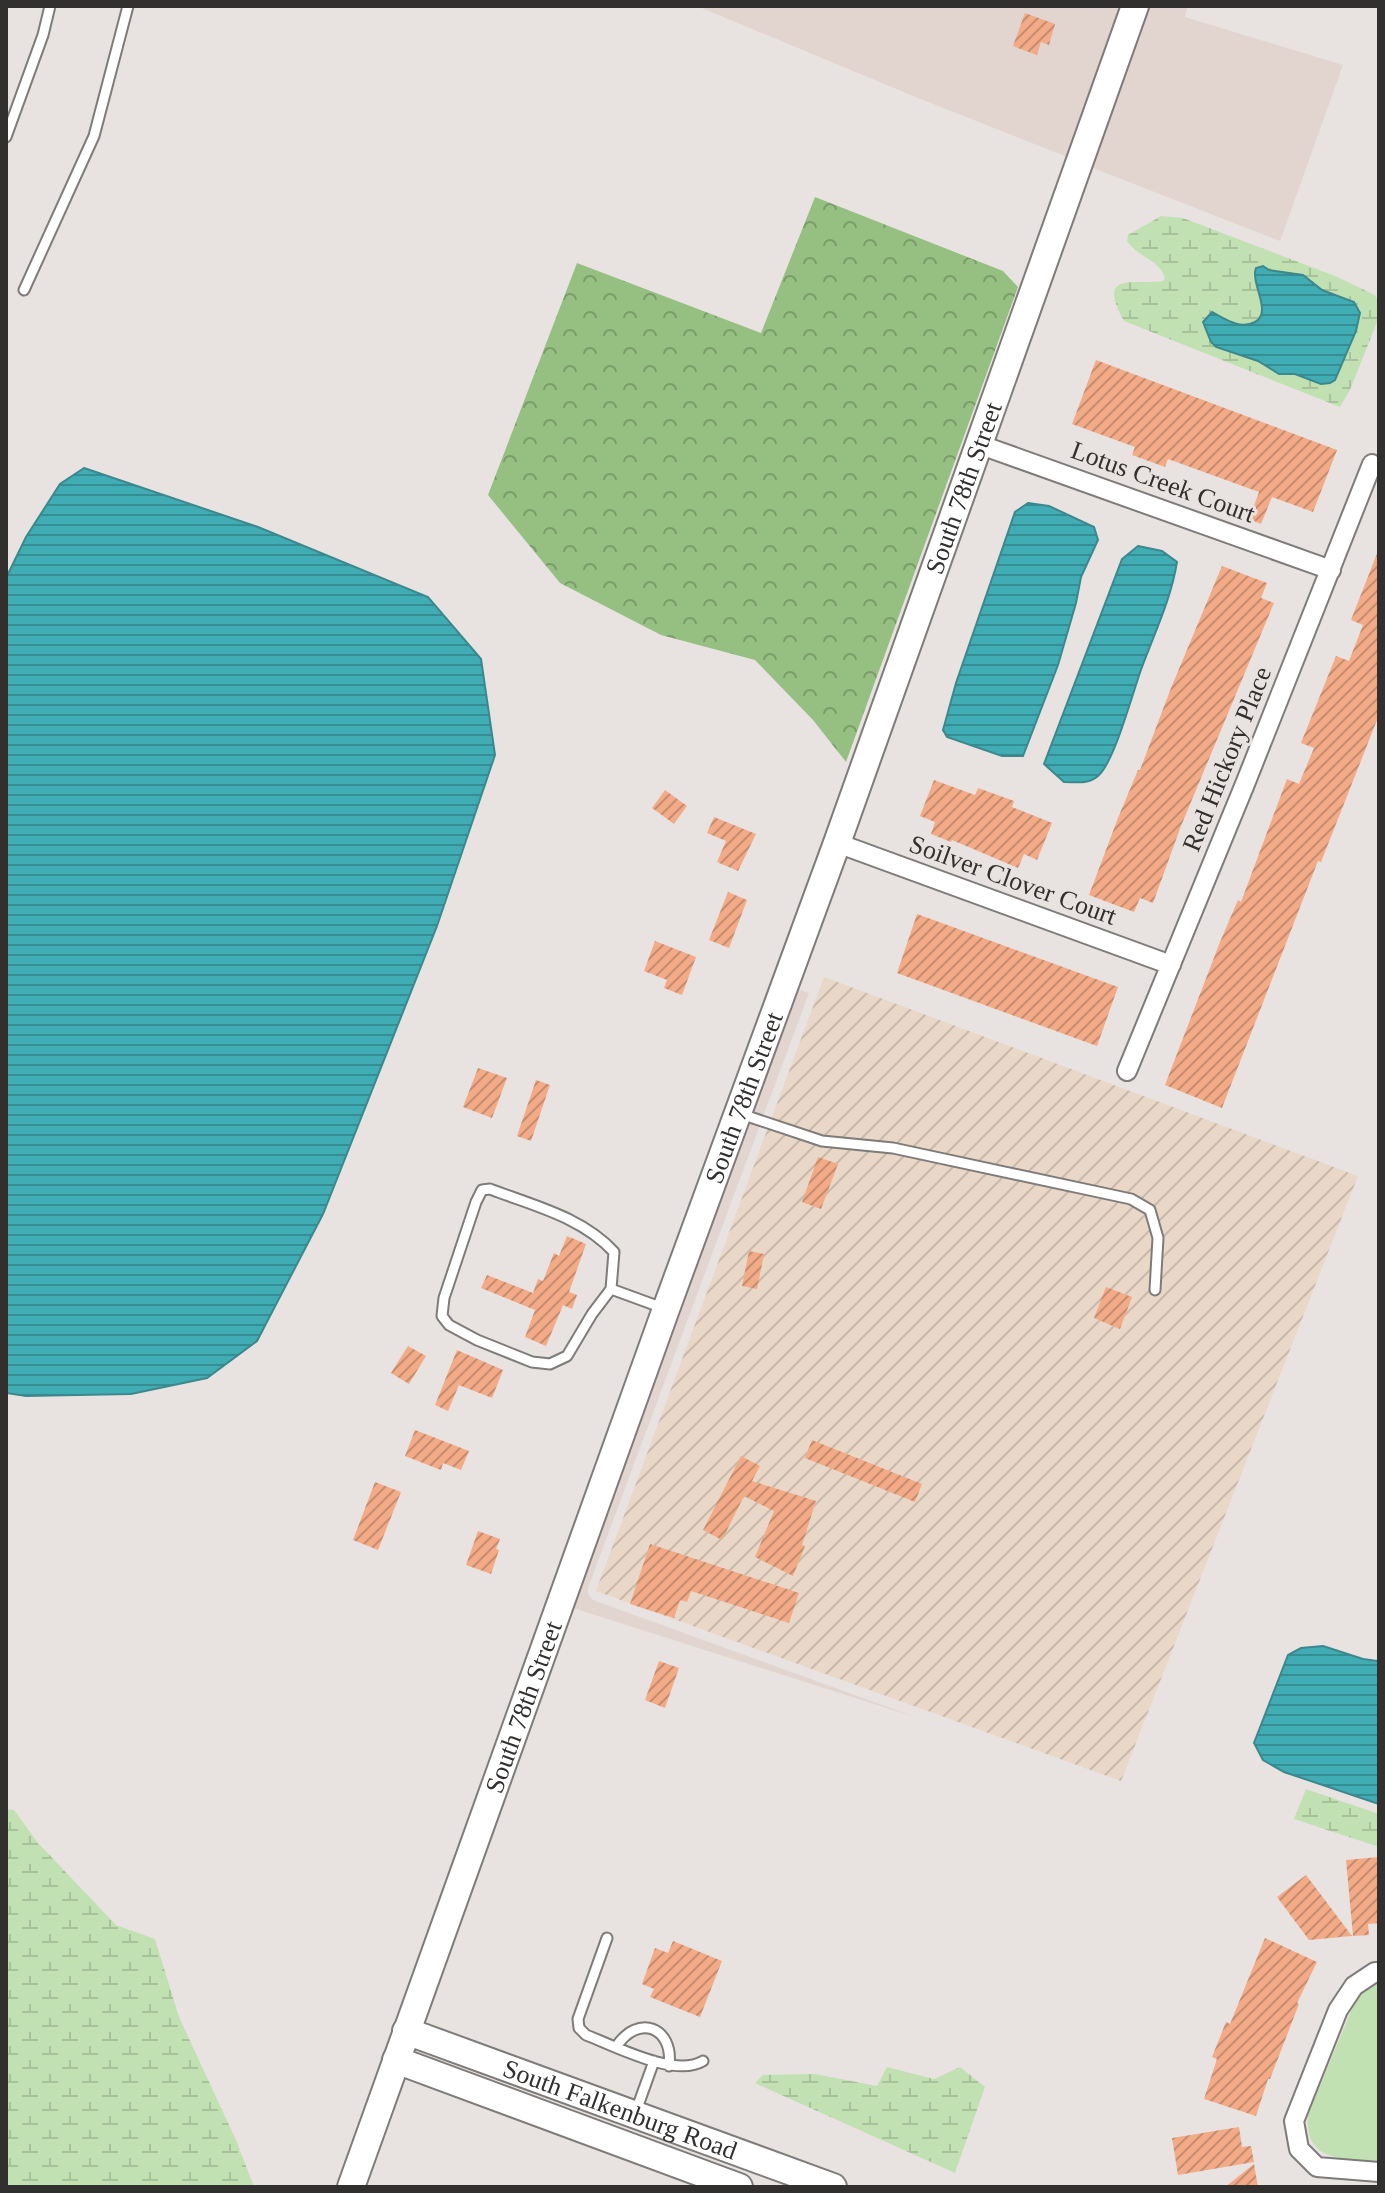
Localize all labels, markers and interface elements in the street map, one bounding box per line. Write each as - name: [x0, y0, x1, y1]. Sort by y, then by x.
- street label: South 78th Street: [919, 397, 1008, 578]
- street label: Lotus Creek Court: [1067, 435, 1260, 529]
- street label: Red Hickory Place: [1177, 663, 1277, 855]
- street label: Soilver Clover Court: [906, 829, 1121, 931]
- street label: South 78th Street: [699, 1007, 789, 1187]
- street label: South 78th Street: [479, 1616, 568, 1797]
- street label: South Falkenburg Road: [499, 2053, 741, 2165]

